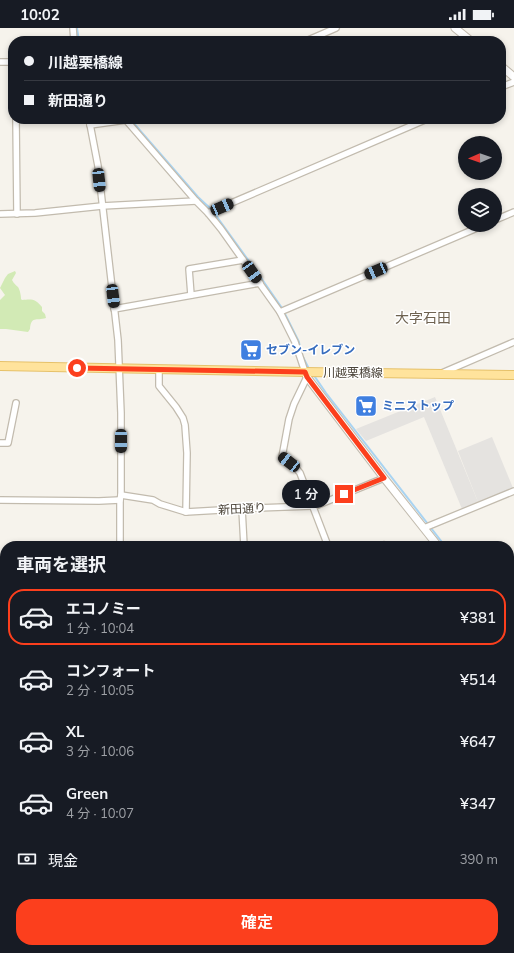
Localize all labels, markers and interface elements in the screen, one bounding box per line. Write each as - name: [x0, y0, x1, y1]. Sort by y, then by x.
- text: 10:02: [20, 5, 60, 24]
- text: 川越栗橋線: [48, 53, 123, 72]
- text: 新田通り: [48, 91, 108, 110]
- north arrow: [458, 136, 502, 180]
- map controls: [458, 136, 502, 232]
- car: [92, 167, 106, 193]
- button: layers: [458, 188, 502, 232]
- car: [209, 197, 235, 217]
- car: [240, 259, 264, 285]
- car: [363, 261, 389, 281]
- car: [106, 283, 120, 309]
- district label: 大字石田: [395, 309, 451, 327]
- supermarket icon: セブン-イレブン: [238, 337, 264, 363]
- place label: セブン-イレブン: [266, 342, 355, 357]
- route start: [68, 359, 86, 377]
- street label: 川越栗橋線: [323, 365, 383, 380]
- supermarket icon: ミニストップ: [353, 393, 379, 419]
- place label: ミニストップ: [382, 398, 454, 413]
- car: [115, 429, 127, 453]
- car: [276, 450, 302, 474]
- callout: 1 分: [282, 480, 330, 508]
- route end: [335, 485, 353, 503]
- text: 1 分: [294, 486, 318, 502]
- street label: 新田通り: [218, 500, 266, 517]
- text: 車両を選択: [16, 553, 106, 576]
- icon: car: [18, 599, 54, 635]
- text: エコノミー: [66, 599, 141, 618]
- text: ¥381: [460, 608, 496, 627]
- text: 1 分 · 10:04: [66, 620, 134, 636]
- icon: car: [18, 661, 54, 697]
- text: コンフォート: [66, 661, 156, 680]
- text: ¥514: [460, 670, 496, 689]
- text: 2 分 · 10:05: [66, 682, 134, 698]
- text: XL: [66, 722, 84, 741]
- icon: car: [18, 723, 54, 759]
- text: ¥647: [460, 732, 496, 751]
- text: 3 分 · 10:06: [66, 743, 134, 759]
- text: Green: [66, 784, 108, 803]
- icon: car: [18, 785, 54, 821]
- text: ¥347: [460, 794, 496, 813]
- text: 4 分 · 10:07: [66, 805, 134, 821]
- icon: cash: [16, 848, 38, 870]
- text: 現金: [48, 851, 78, 870]
- text: 390 m: [460, 851, 498, 867]
- button: 確定: [16, 899, 498, 945]

